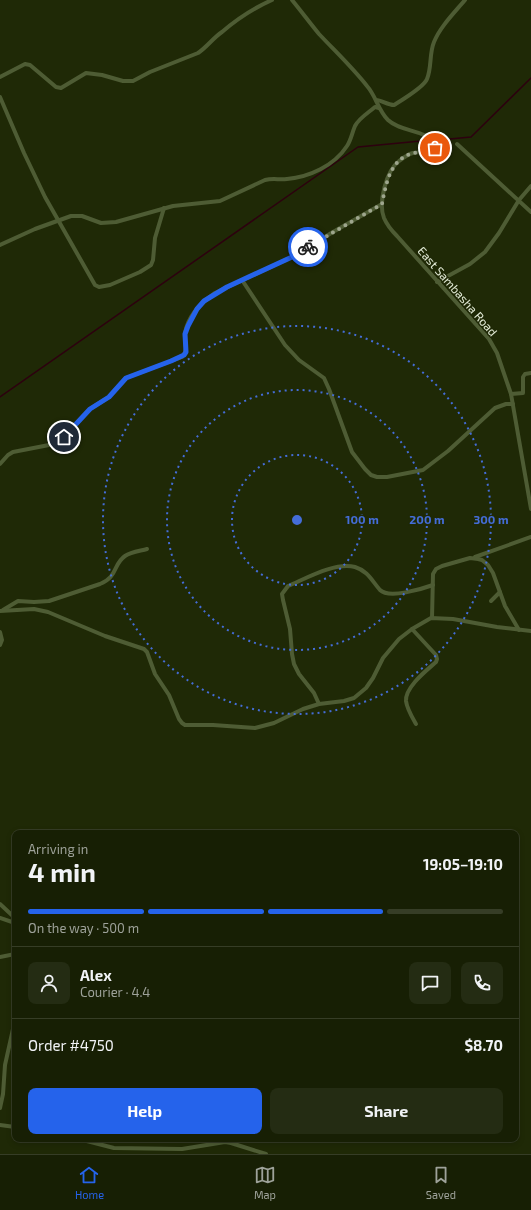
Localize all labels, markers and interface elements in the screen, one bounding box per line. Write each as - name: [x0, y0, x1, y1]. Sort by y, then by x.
- pin: [418, 131, 452, 165]
- icon: bag: [424, 137, 446, 159]
- courier: [288, 227, 328, 267]
- icon: bike: [297, 236, 319, 258]
- street label: East Sambasha Road: [415, 243, 501, 339]
- pin: [47, 420, 81, 454]
- icon: home: [53, 426, 75, 448]
- text: 100 m: [345, 512, 379, 526]
- text: 200 m: [409, 512, 445, 526]
- text: 300 m: [473, 512, 509, 526]
- centre of rings: [290, 513, 304, 527]
- text: Arriving in: [28, 841, 88, 857]
- text: 19:05–19:10: [423, 855, 503, 873]
- text: 4 min: [28, 856, 96, 887]
- text: On the way · 500 m: [28, 920, 139, 936]
- button: person: [28, 962, 70, 1004]
- button: chat: [409, 962, 451, 1004]
- button: phone: [461, 962, 503, 1004]
- text: Alex: [80, 966, 112, 984]
- text: Courier · 4.4: [80, 984, 150, 1000]
- text: Order #4750: [28, 1036, 114, 1054]
- text: $8.70: [464, 1036, 503, 1054]
- button: Help: [28, 1088, 262, 1134]
- button: Share: [270, 1088, 503, 1134]
- tab: Home: [75, 1164, 104, 1201]
- tab: Map: [254, 1164, 276, 1201]
- tab: Saved: [426, 1164, 456, 1201]

